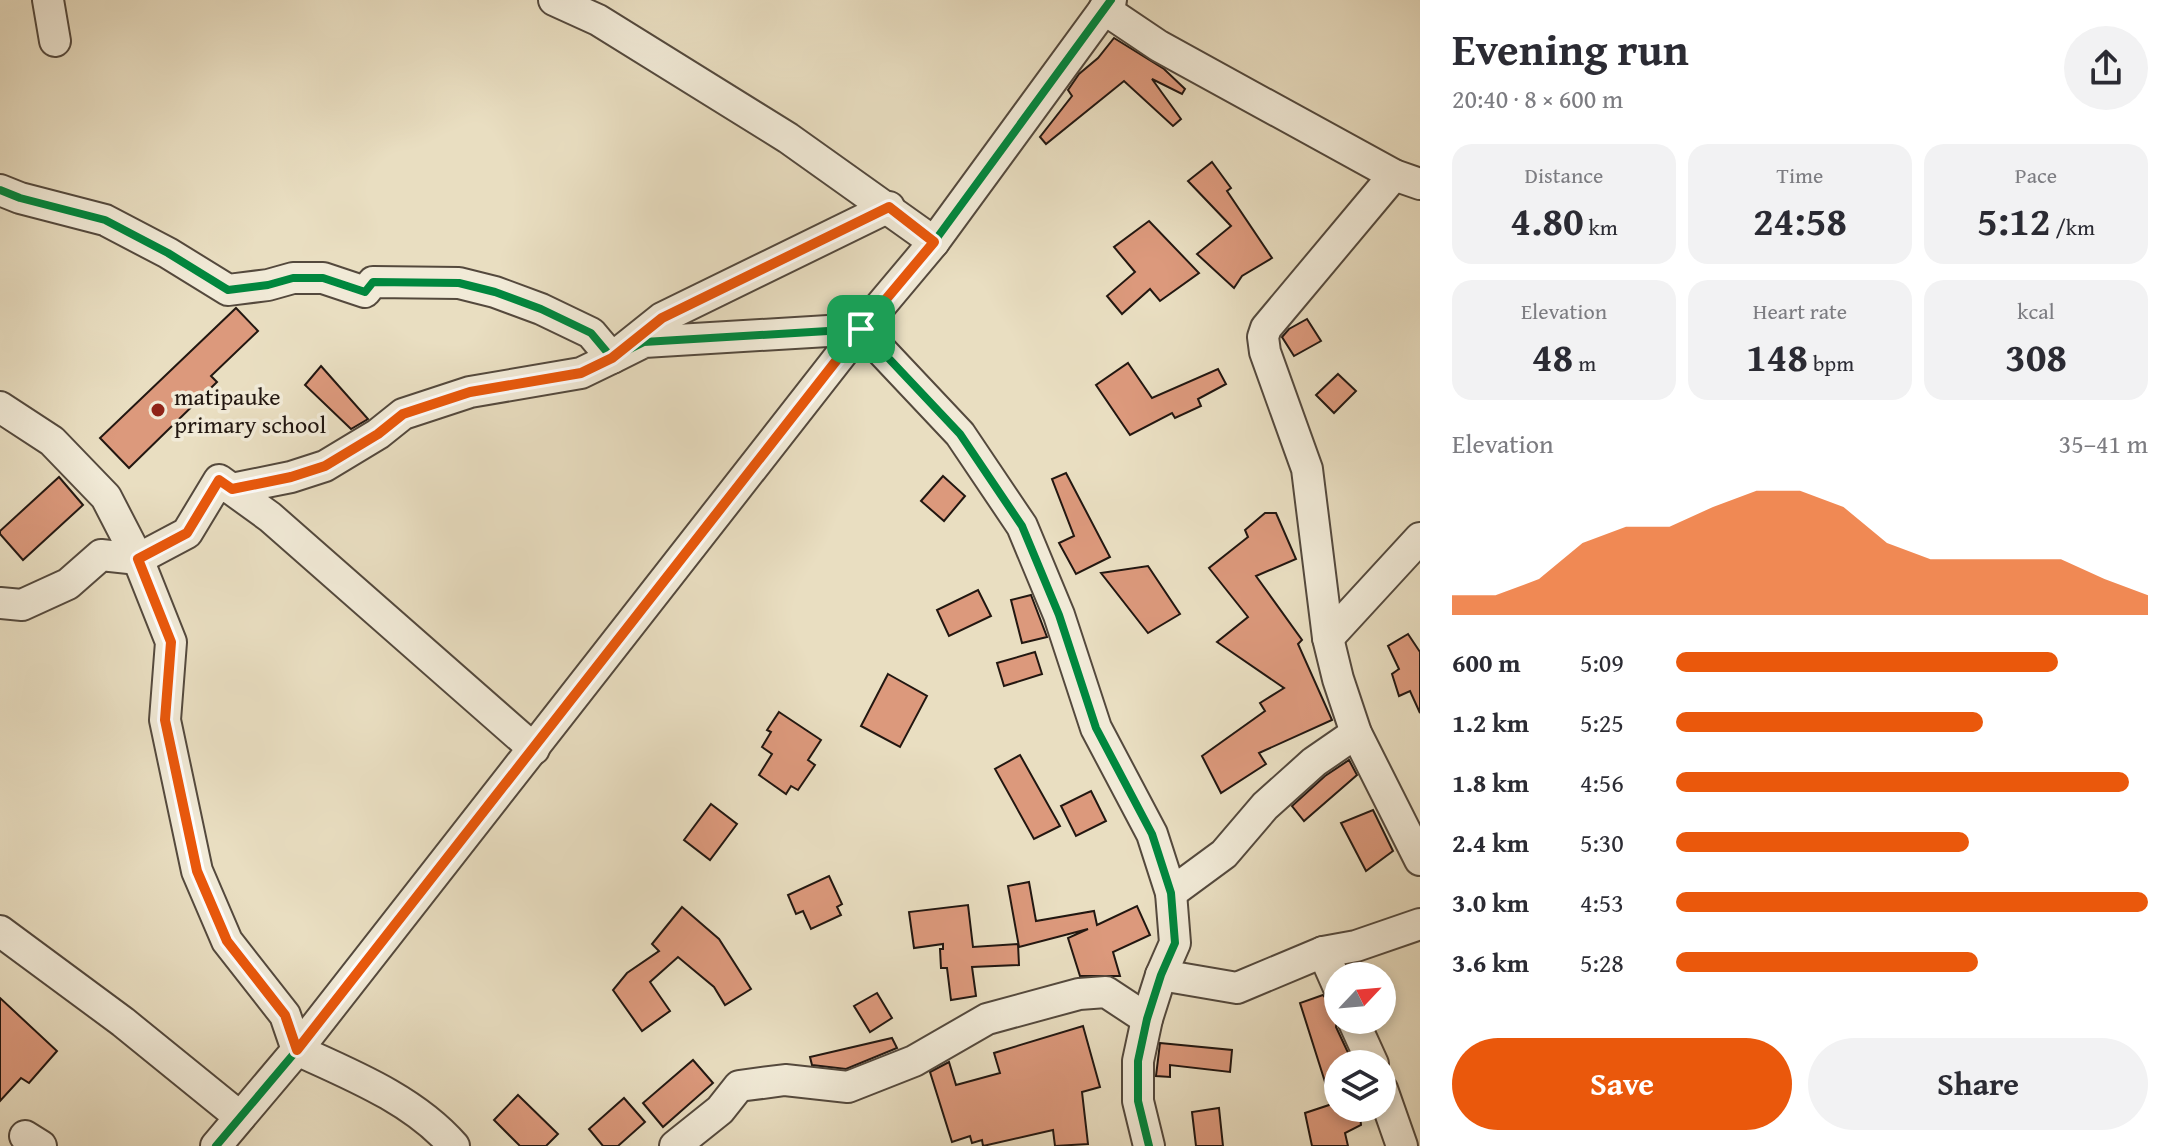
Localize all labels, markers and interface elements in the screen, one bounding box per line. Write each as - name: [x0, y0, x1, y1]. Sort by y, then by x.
- text: Evening run: [1452, 17, 1689, 81]
- button: share: [2064, 26, 2148, 110]
- text: 20:40 · 8 × 600 m: [1452, 79, 1623, 118]
- text: Distance: [1525, 159, 1603, 191]
- text: Time: [1777, 159, 1823, 191]
- text: Pace: [2015, 159, 2057, 191]
- text: 4.80: [1510, 191, 1584, 250]
- text: 24:58: [1753, 191, 1847, 250]
- text: 5:12: [1977, 191, 2051, 250]
- text: km: [1584, 211, 1618, 243]
- text: /km: [2051, 211, 2095, 243]
- pin: [827, 295, 895, 363]
- text: Elevation: [1521, 295, 1607, 327]
- text: Heart rate: [1753, 295, 1847, 327]
- text: kcal: [2017, 295, 2055, 327]
- icon: arrive: [839, 307, 883, 351]
- text: 48: [1532, 327, 1573, 386]
- text: 148: [1746, 327, 1808, 386]
- text: 308: [2005, 327, 2067, 386]
- text: m: [1573, 347, 1596, 379]
- text: bpm: [1808, 347, 1854, 379]
- place label: matipauke primary school: [174, 379, 326, 442]
- marker: matipauke primary school: [149, 401, 167, 419]
- text: Elevation: [1452, 424, 1554, 463]
- text: 35–41 m: [2059, 424, 2148, 463]
- text: 600 m: [1452, 643, 1520, 682]
- text: 5:09: [1580, 643, 1624, 682]
- text: 1.2 km: [1452, 703, 1529, 742]
- text: 5:25: [1580, 703, 1624, 742]
- text: 1.8 km: [1452, 763, 1529, 802]
- text: 4:56: [1580, 763, 1624, 802]
- text: 2.4 km: [1452, 823, 1529, 862]
- text: 5:30: [1580, 823, 1624, 862]
- text: 3.0 km: [1452, 883, 1529, 922]
- text: 4:53: [1580, 883, 1624, 922]
- text: 3.6 km: [1452, 943, 1529, 982]
- text: 5:28: [1580, 943, 1624, 982]
- north arrow: [1324, 962, 1396, 1034]
- map controls: [1324, 962, 1396, 1122]
- button: Save: [1452, 1038, 1792, 1130]
- button: Share: [1808, 1038, 2148, 1130]
- button: layers: [1324, 1050, 1396, 1122]

